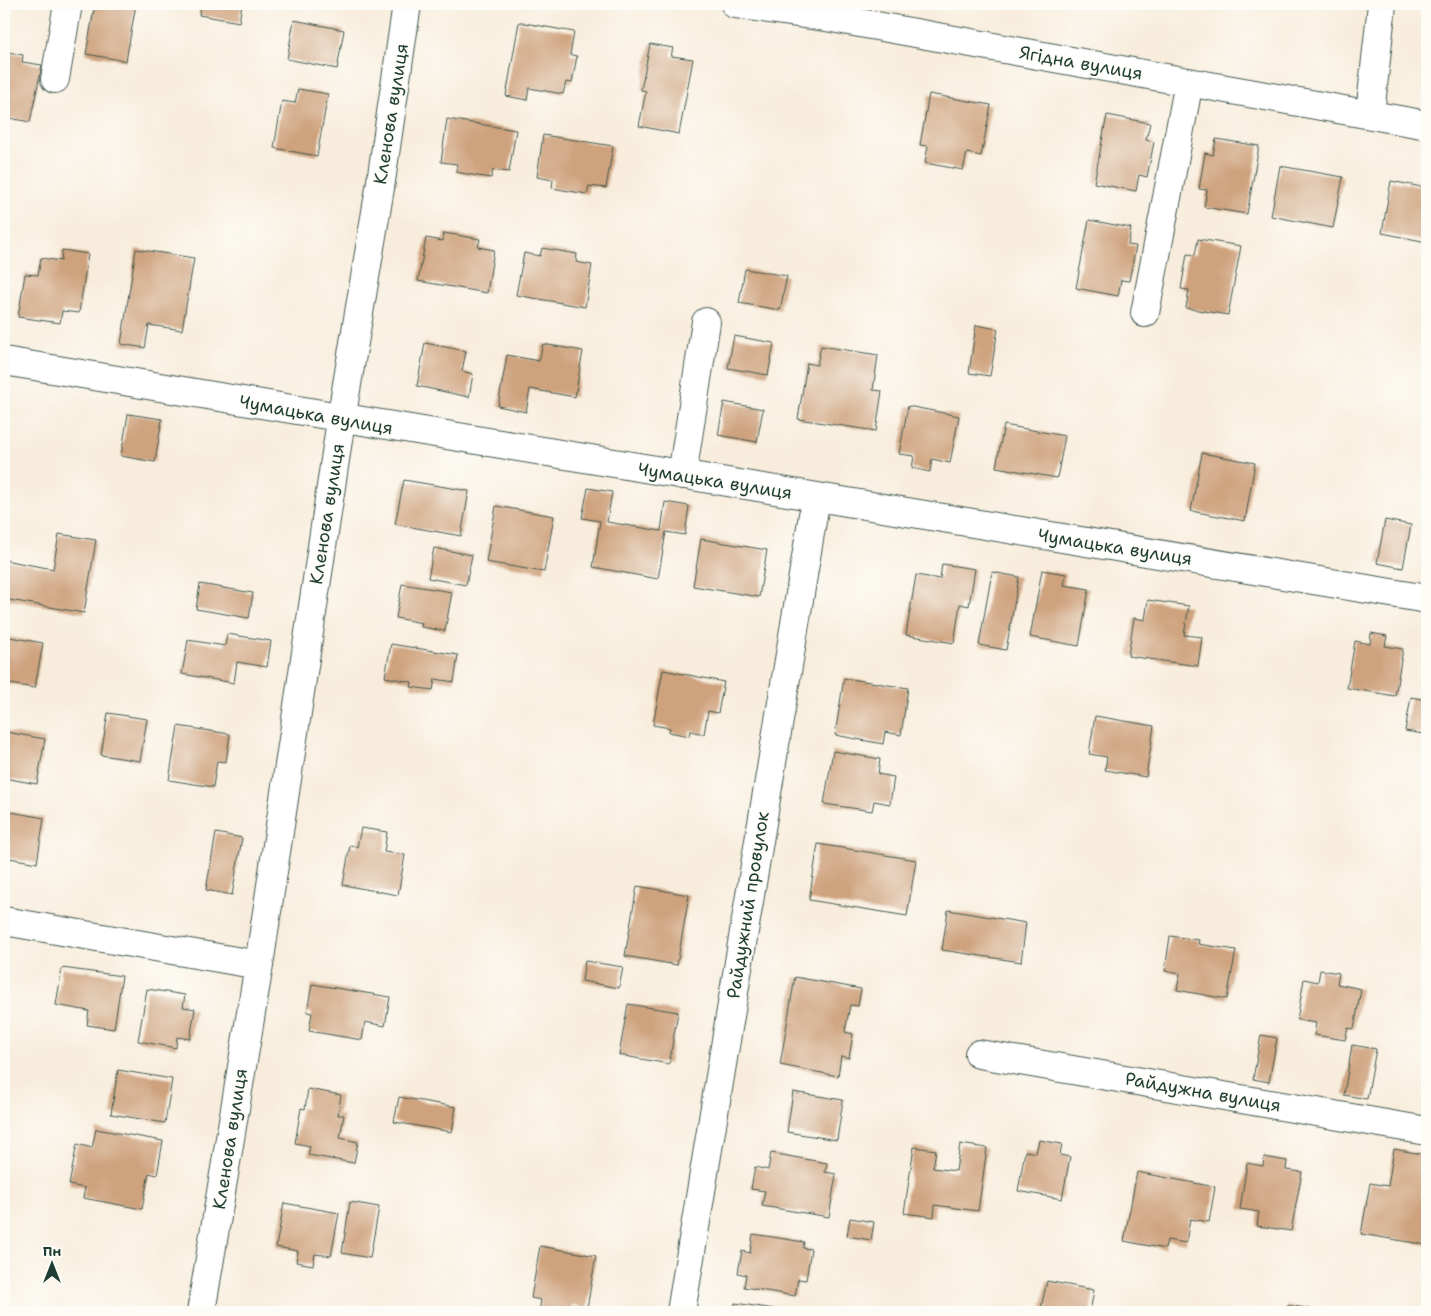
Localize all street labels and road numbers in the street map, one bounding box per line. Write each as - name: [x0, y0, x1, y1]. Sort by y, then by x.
- street label: Ягідна вулиця: [1017, 40, 1145, 86]
- street label: Кленова вулиця: [368, 42, 414, 186]
- street label: Чумацька вулиця: [237, 390, 395, 440]
- street label: Кленова вулиця: [304, 442, 350, 586]
- street label: Чумацька вулиця: [636, 457, 794, 505]
- street label: Чумацька вулиця: [1036, 523, 1194, 571]
- street label: Райдужний провулок: [721, 809, 775, 1000]
- street label: Райдужна вулиця: [1123, 1066, 1283, 1118]
- street label: Кленова вулиця: [207, 1067, 253, 1211]

